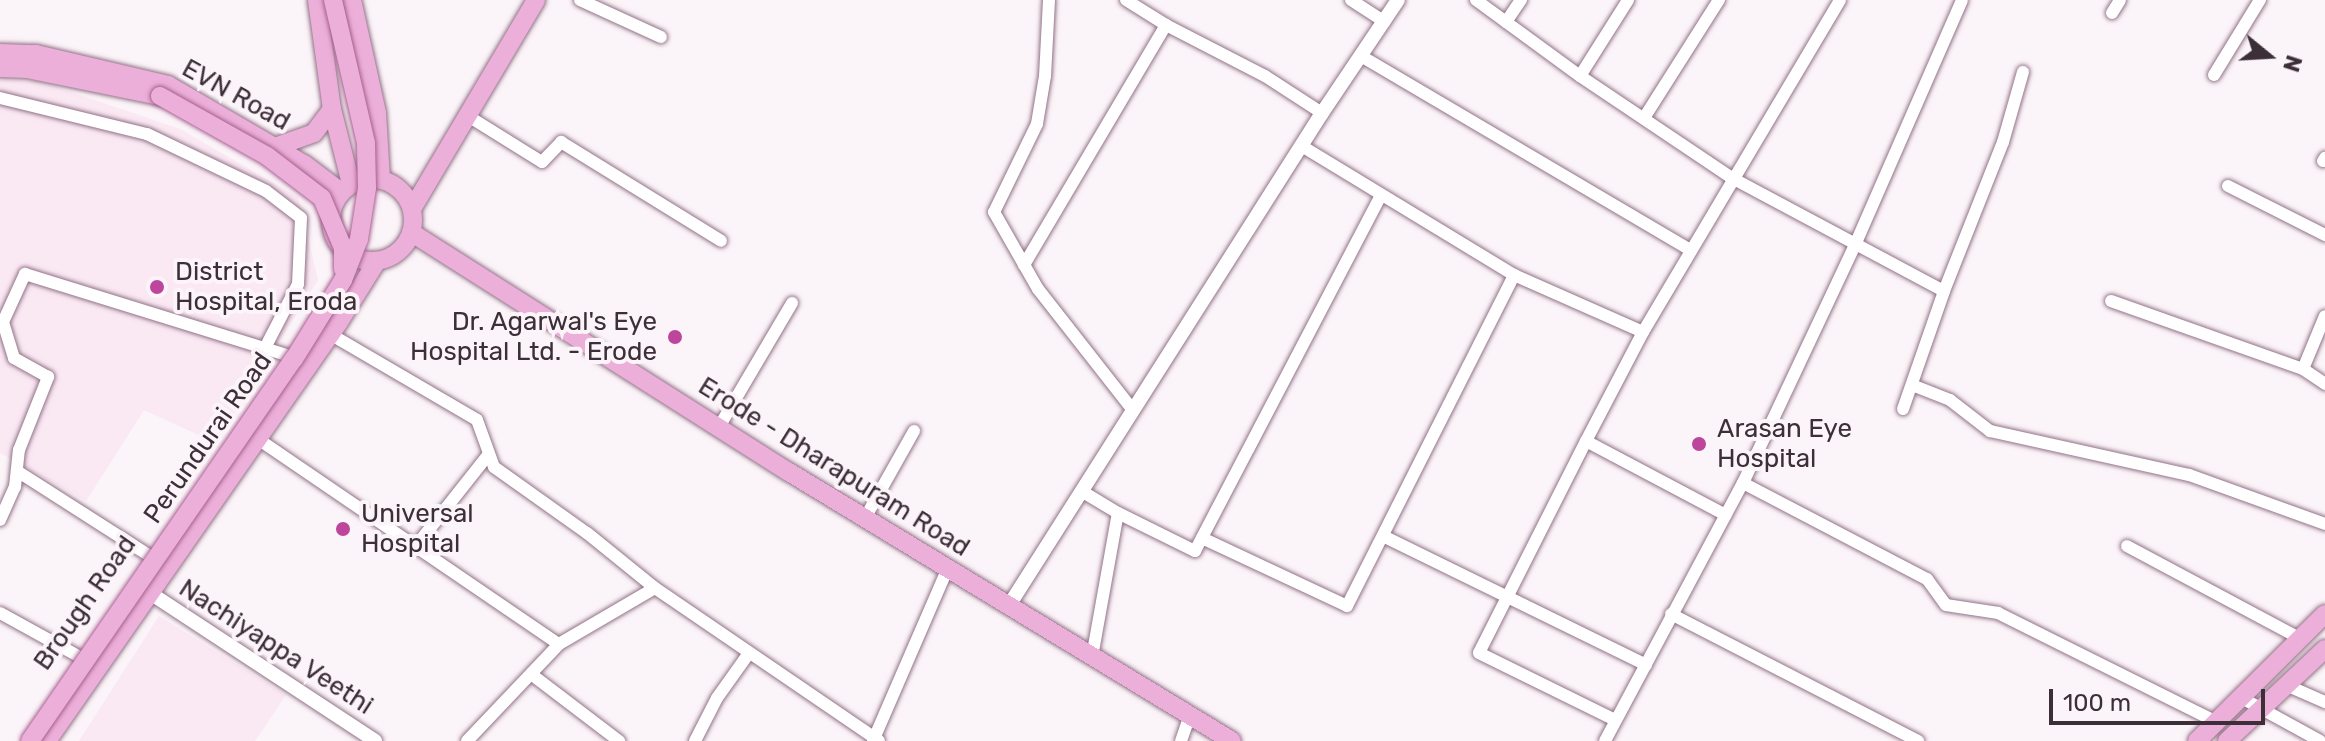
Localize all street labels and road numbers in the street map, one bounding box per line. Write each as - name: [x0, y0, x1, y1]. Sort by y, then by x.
- street label: EVN Road: [177, 53, 295, 137]
- street label: Perundurai Road: [137, 346, 279, 530]
- street label: Erode - Dharapuram Road: [693, 371, 975, 563]
- street label: Brough Road: [27, 530, 143, 676]
- street label: Nachiyappa Veethi: [173, 572, 379, 722]

